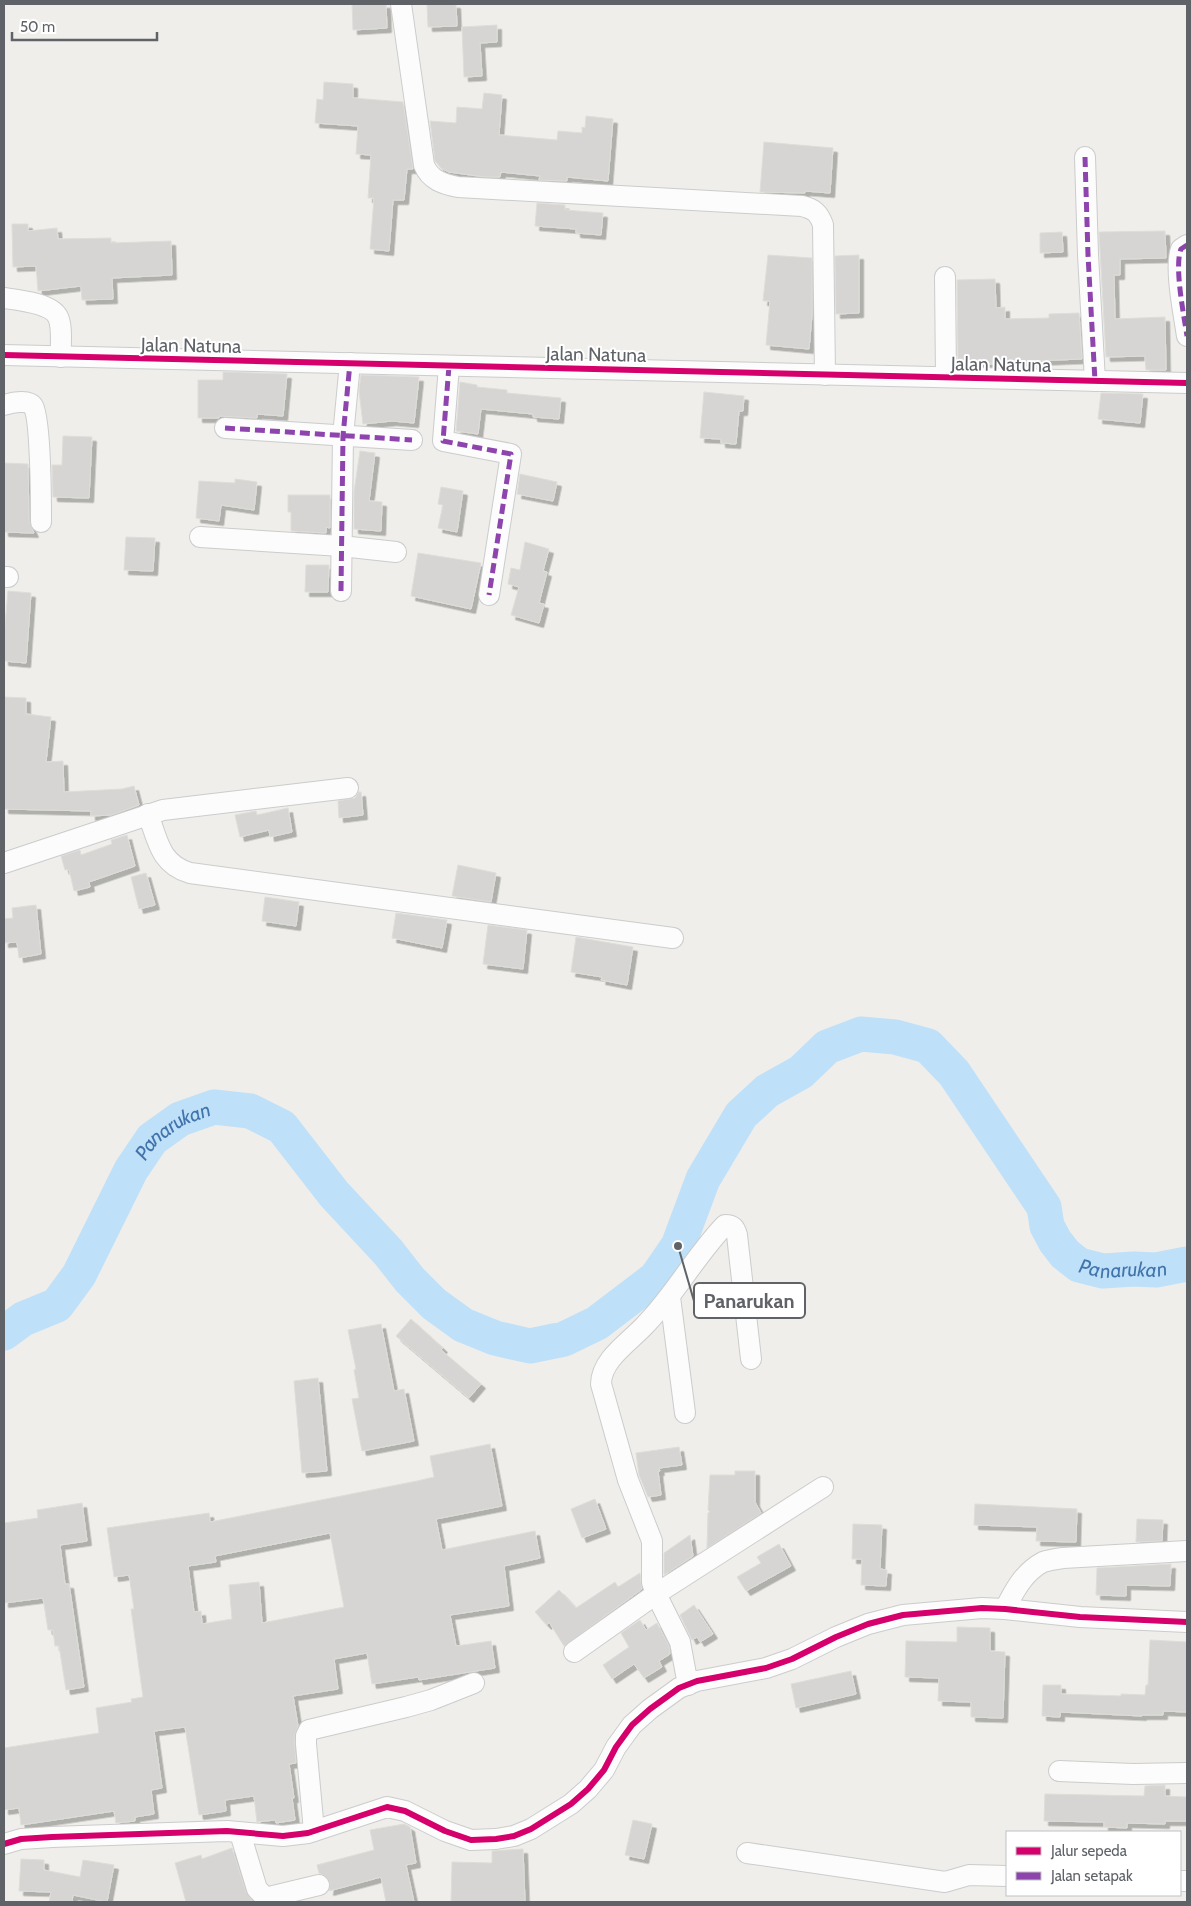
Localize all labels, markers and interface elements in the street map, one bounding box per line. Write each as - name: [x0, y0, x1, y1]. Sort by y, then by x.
- scale bar: [12, 10, 158, 42]
- text: 50 m: [20, 18, 55, 36]
- street label: Jalan Natuna: [140, 333, 241, 358]
- street label: Jalan Natuna: [545, 342, 646, 367]
- street label: Jalan Natuna: [950, 352, 1051, 377]
- water label: Panarukan: [130, 1097, 214, 1164]
- water label: Panarukan: [1077, 1253, 1169, 1283]
- callout: Panarukan: [694, 1283, 805, 1318]
- text: Panarukan: [704, 1289, 794, 1313]
- legend: [1006, 1831, 1181, 1896]
- text: Jalur sepeda: [1050, 1842, 1128, 1860]
- text: Jalan setapak: [1050, 1867, 1133, 1885]

